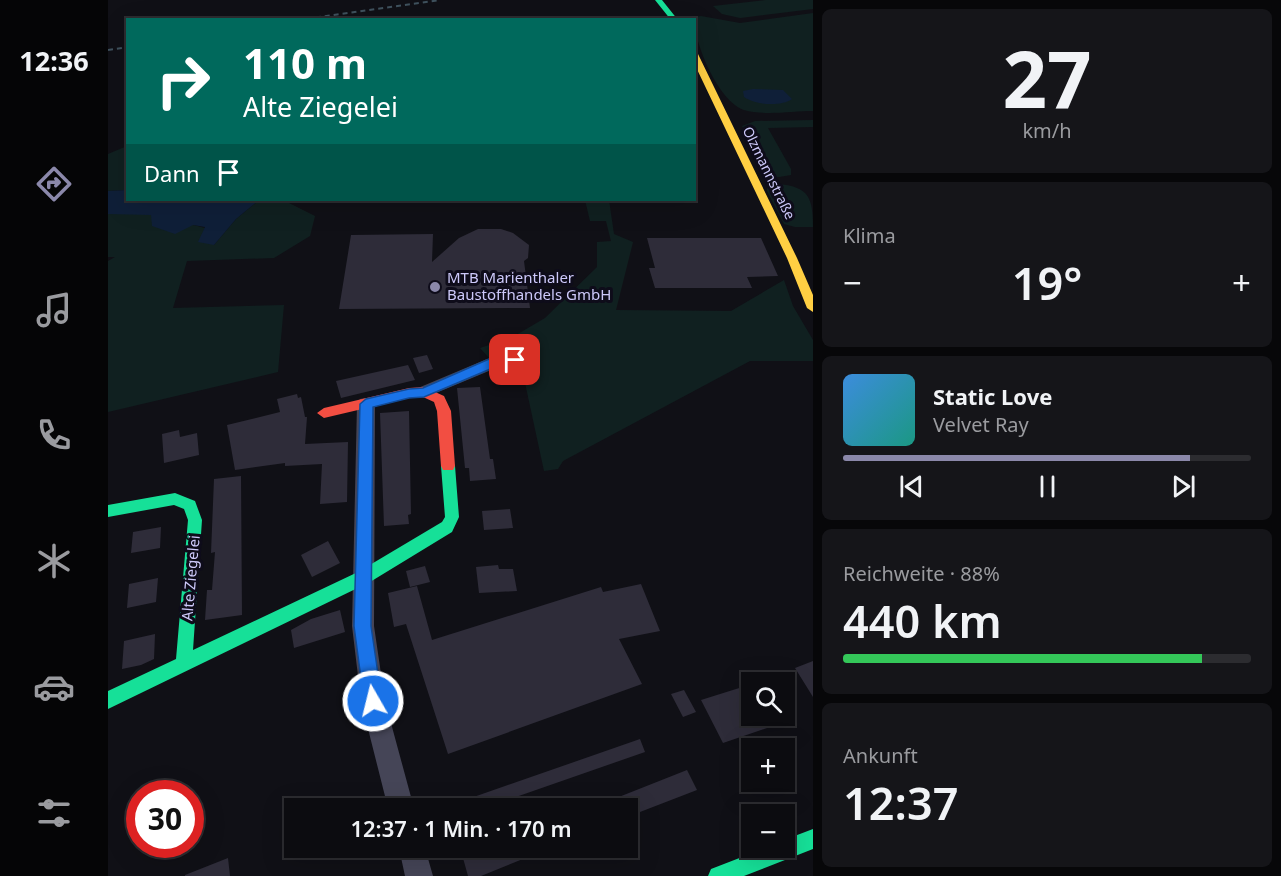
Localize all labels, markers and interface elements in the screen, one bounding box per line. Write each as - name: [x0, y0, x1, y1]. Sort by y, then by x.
- text: 27: [1002, 25, 1092, 131]
- text: 110 m: [243, 34, 367, 91]
- text: 12:36: [19, 42, 89, 79]
- icon: right: [144, 42, 222, 120]
- text: Alte Ziegelei: [243, 88, 398, 125]
- text: km/h: [1022, 117, 1072, 144]
- street label: Olzmannstraße: [739, 123, 800, 223]
- icon: arrive: [212, 156, 245, 189]
- text: Dann: [144, 158, 200, 188]
- icon: directions: [33, 163, 75, 205]
- text: Klima: [843, 222, 896, 249]
- text: 19°: [1012, 252, 1082, 313]
- text: −: [843, 260, 862, 305]
- text: +: [1232, 260, 1251, 305]
- place label: MTB Marienthaler Baustoffhandels GmbH: [447, 267, 611, 304]
- marker: MTB Marienthaler Baustoffhandels GmbH: [428, 280, 442, 294]
- icon: music: [33, 289, 75, 331]
- pin: [489, 334, 540, 385]
- icon: arrive: [498, 343, 531, 376]
- text: Static Love: [933, 381, 1052, 411]
- text: Velvet Ray: [933, 411, 1029, 438]
- icon: phone: [33, 414, 75, 456]
- icon: previous: [895, 470, 928, 503]
- icon: pause: [1031, 470, 1064, 503]
- icon: next: [1167, 470, 1200, 503]
- street label: Alte Ziegelei: [176, 534, 204, 622]
- icon: climate: [33, 540, 75, 582]
- text: Reichweite · 88%: [843, 560, 1000, 587]
- text: 440 km: [843, 590, 1002, 651]
- icon: car: [33, 666, 75, 708]
- position arrow: [341, 669, 405, 733]
- map controls: [741, 672, 795, 858]
- button: search: [741, 672, 795, 726]
- button: +: [741, 738, 795, 792]
- text: Ankunft: [843, 742, 918, 769]
- text: 12:37: [843, 772, 958, 833]
- speed limit sign: 30: [126, 780, 204, 858]
- icon: filters: [33, 792, 75, 834]
- button: −: [741, 804, 795, 858]
- text: 12:37 · 1 Min. · 170 m: [350, 813, 572, 843]

